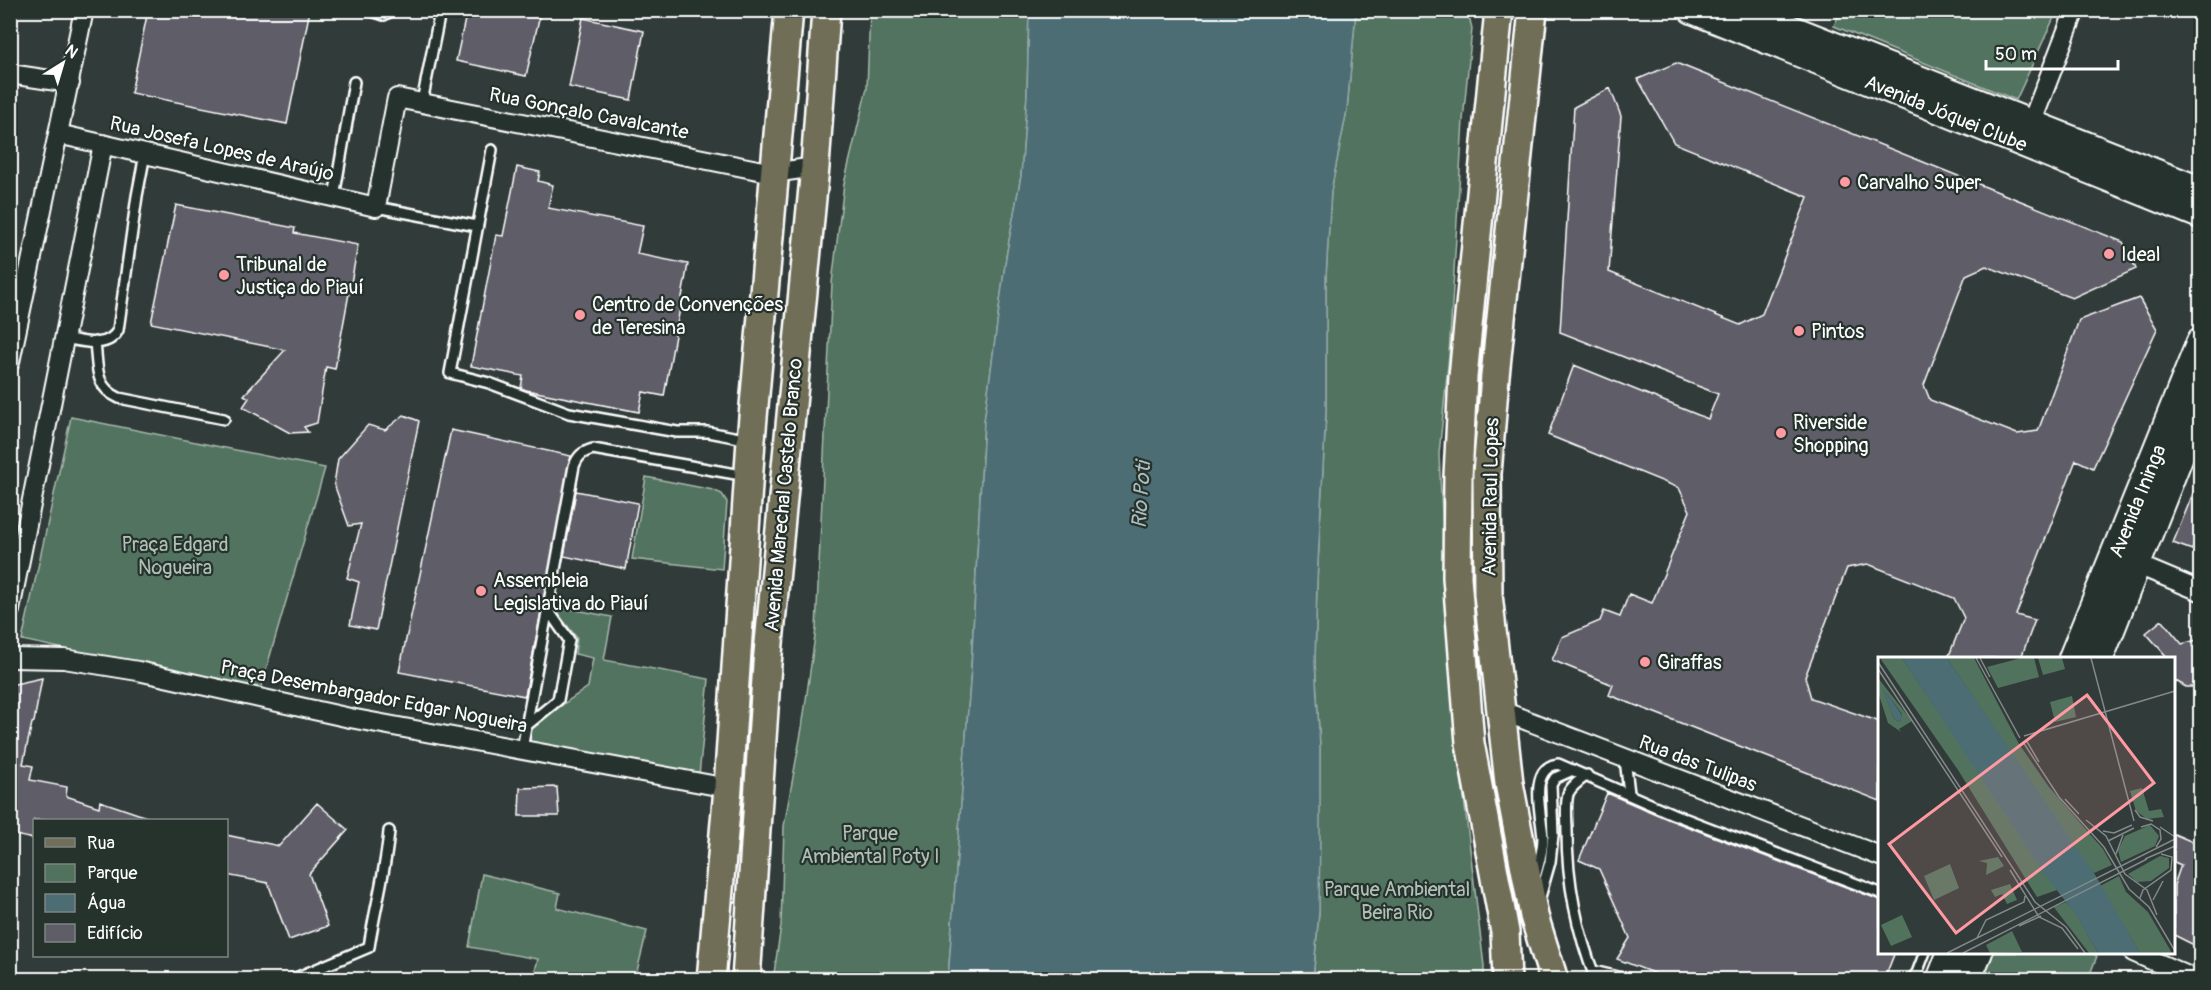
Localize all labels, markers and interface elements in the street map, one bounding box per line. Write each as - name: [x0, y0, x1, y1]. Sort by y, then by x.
- north arrow: [33, 33, 93, 93]
- scale bar: [1986, 33, 2118, 71]
- text: N: [61, 41, 82, 63]
- text: 50 m: [1995, 43, 2037, 66]
- street label: Avenida Jóquei Clube: [1861, 69, 2031, 158]
- street label: Rua Gonçalo Cavalcante: [487, 82, 691, 145]
- street label: Rua Josefa Lopes de Araújo: [107, 110, 337, 187]
- place label: Carvalho Super: [1857, 170, 1981, 195]
- marker: Carvalho Super: [1838, 175, 1852, 189]
- place label: Ideal: [2121, 242, 2161, 267]
- marker: Ideal: [2102, 247, 2116, 261]
- place label: Tribunal de Justiça do Piauí: [236, 252, 364, 300]
- marker: Tribunal de Justiça do Piauí: [217, 268, 231, 282]
- place label: Centro de Convenções de Teresina: [592, 292, 783, 340]
- marker: Centro de Convenções de Teresina: [573, 308, 587, 322]
- place label: Pintos: [1811, 319, 1864, 344]
- marker: Pintos: [1792, 324, 1806, 338]
- street label: Avenida Marechal Castelo Branco: [759, 357, 808, 633]
- place label: Riverside Shopping: [1793, 410, 1869, 458]
- street label: Avenida Raul Lopes: [1477, 417, 1504, 577]
- marker: Riverside Shopping: [1774, 426, 1788, 440]
- street label: Avenida Ininga: [2103, 441, 2171, 561]
- water label: Rio Poti: [1126, 458, 1158, 529]
- park label: Praça Edgard Nogueira: [121, 532, 229, 580]
- place label: Assembleia Legislativa do Piauí: [493, 568, 649, 616]
- marker: Assembleia Legislativa do Piauí: [474, 584, 488, 598]
- place label: Giraffas: [1657, 650, 1722, 675]
- street label: Praça Desembargador Edgar Nogueira: [218, 654, 530, 739]
- marker: Giraffas: [1638, 655, 1652, 669]
- inset map: [1878, 657, 2175, 954]
- street label: Rua das Tulipas: [1635, 730, 1760, 797]
- legend: [33, 819, 228, 957]
- park label: Parque Ambiental Poty I: [800, 821, 940, 869]
- text: Rua: [87, 832, 115, 855]
- text: Parque: [87, 862, 137, 885]
- park label: Parque Ambiental Beira Rio: [1324, 877, 1470, 925]
- text: Água: [87, 892, 126, 915]
- text: Edifício: [87, 922, 143, 945]

